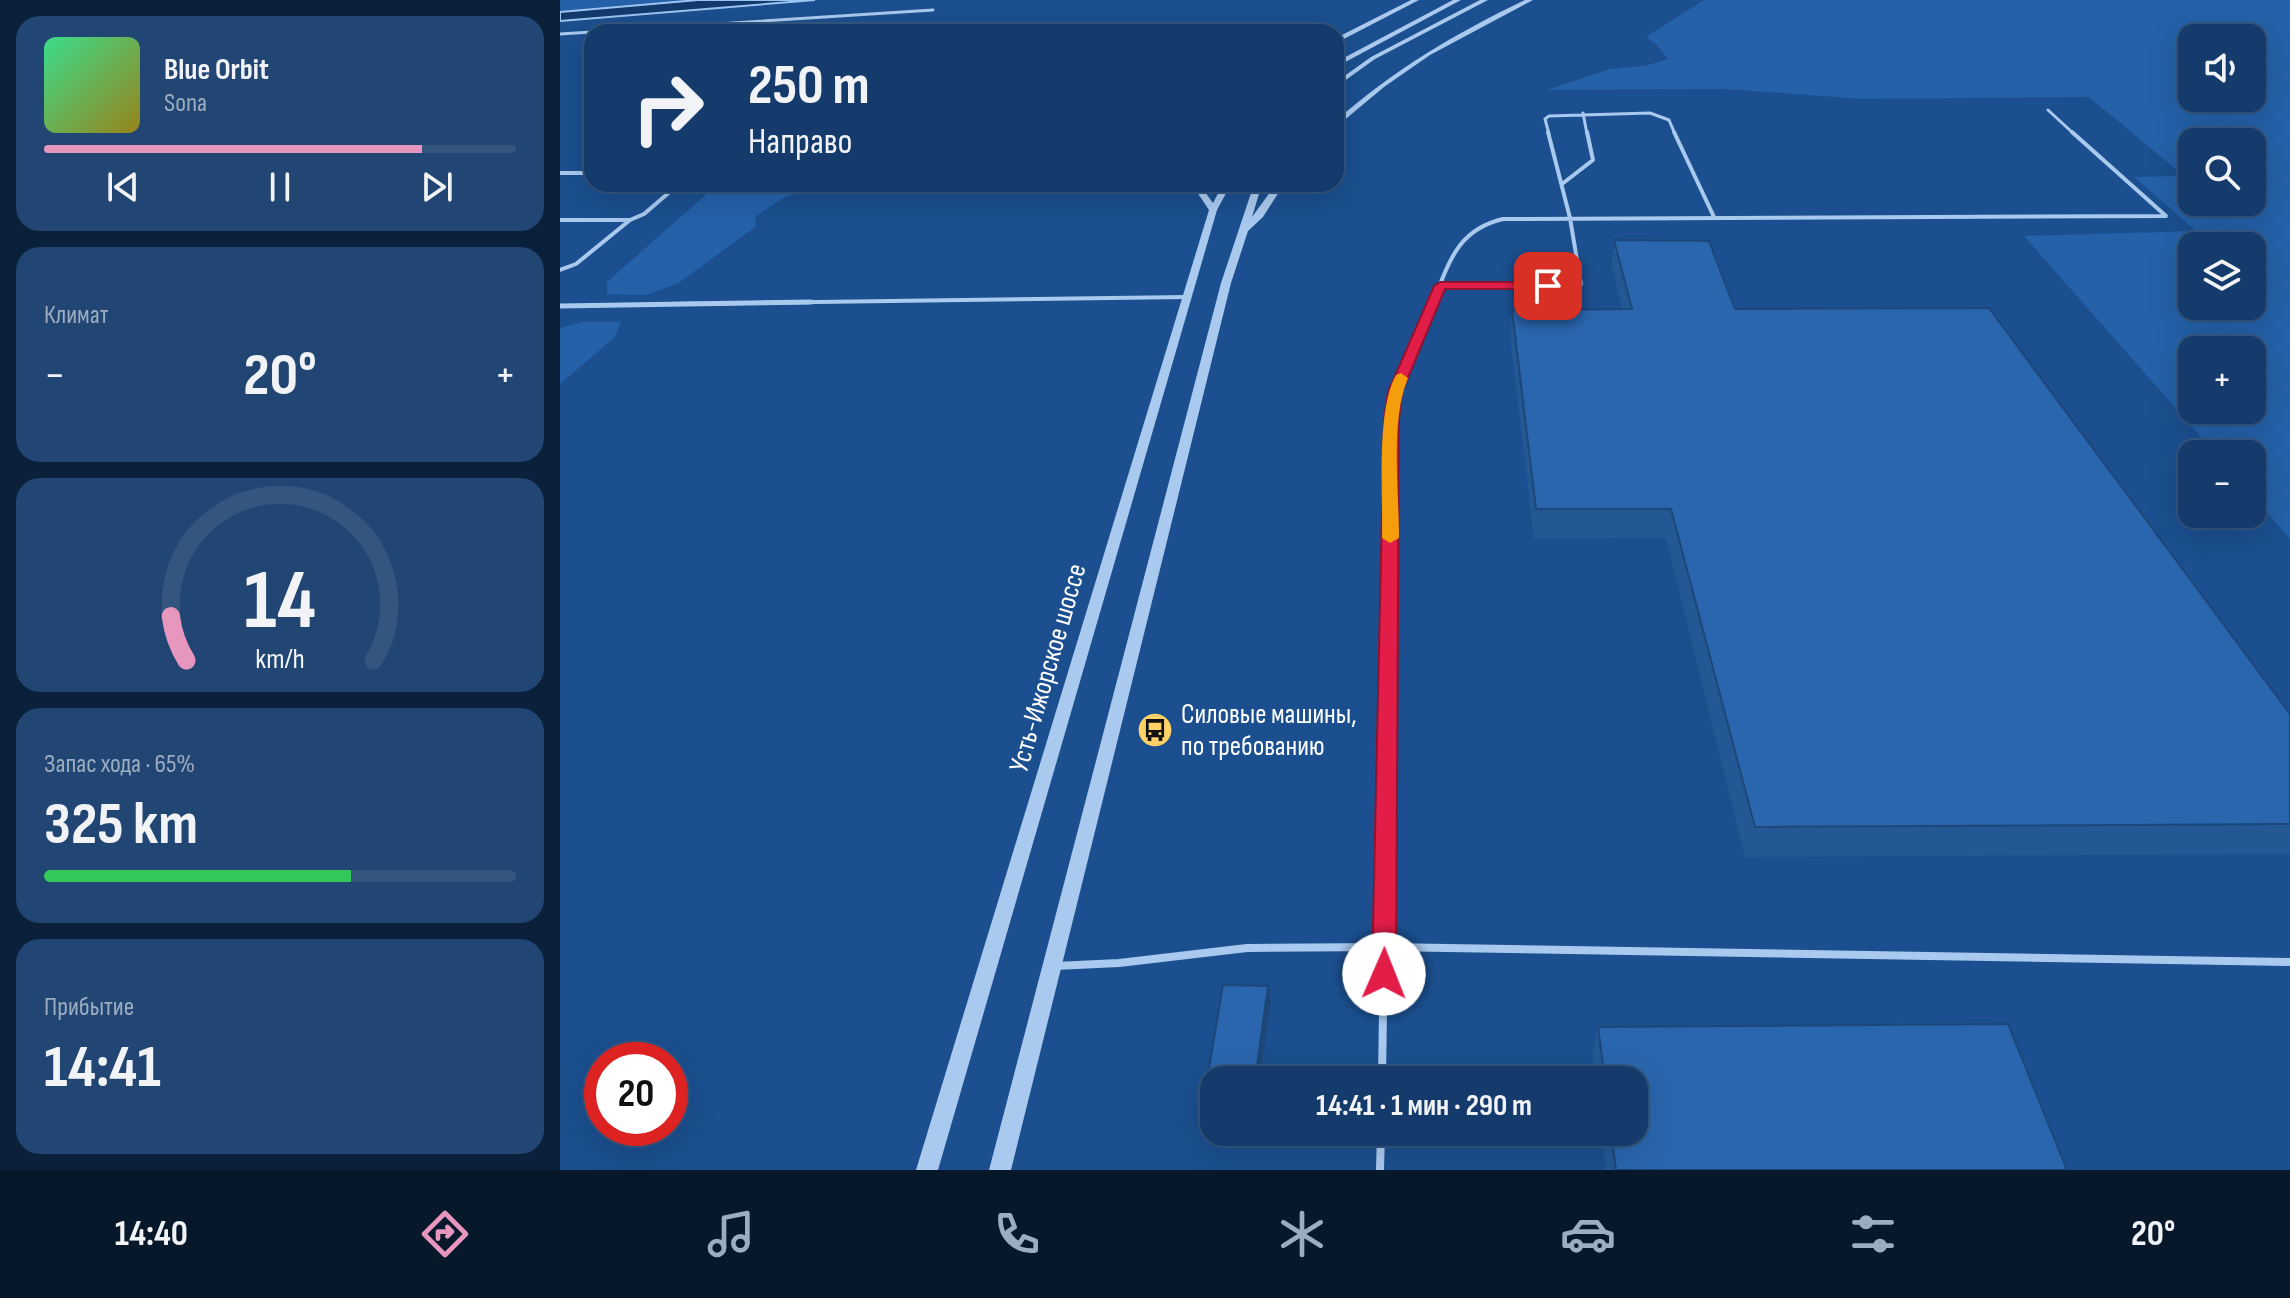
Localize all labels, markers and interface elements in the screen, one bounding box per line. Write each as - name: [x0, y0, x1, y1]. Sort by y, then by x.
- map controls: [2178, 24, 2266, 528]
- button: sound: [2178, 24, 2266, 112]
- text: Blue Orbit: [164, 52, 269, 88]
- text: 250 m: [748, 53, 870, 120]
- icon: right: [616, 56, 720, 160]
- text: Sona: [164, 88, 207, 119]
- text: Направо: [748, 121, 852, 164]
- button: search: [2178, 128, 2266, 216]
- icon: previous: [101, 165, 145, 209]
- icon: pause: [258, 165, 302, 209]
- icon: next: [415, 165, 459, 209]
- button: layers: [2178, 232, 2266, 320]
- pin: [1514, 252, 1582, 320]
- icon: arrive: [1526, 264, 1570, 308]
- text: Климат: [44, 300, 108, 331]
- button: +: [2178, 336, 2266, 424]
- text: 20°: [243, 340, 317, 412]
- text: −: [44, 349, 66, 402]
- text: +: [494, 349, 516, 402]
- button: −: [2178, 440, 2266, 528]
- text: 14: [244, 552, 316, 652]
- street label: Усть-Ижорское шоссе: [1002, 560, 1094, 776]
- text: km/h: [255, 642, 305, 677]
- place label: Силовые машины, по требованию: [1181, 698, 1357, 763]
- bus stop icon: Силовые машины, по требованию: [1136, 711, 1174, 749]
- text: Запас хода · 65%: [44, 749, 195, 780]
- text: 325 km: [44, 789, 198, 861]
- position arrow: [1342, 932, 1426, 1016]
- text: Прибытие: [44, 992, 134, 1023]
- text: 14:41: [44, 1032, 161, 1104]
- speed limit sign: 20: [584, 1042, 688, 1146]
- text: 14:41 · 1 мин · 290 m: [1316, 1088, 1532, 1124]
- icon: directions: [417, 1206, 473, 1262]
- icon: music: [703, 1206, 759, 1262]
- icon: phone: [989, 1206, 1045, 1262]
- icon: climate: [1274, 1206, 1330, 1262]
- icon: car: [1560, 1206, 1616, 1262]
- icon: filters: [1845, 1206, 1901, 1262]
- text: 14:40: [115, 1213, 188, 1256]
- text: 20°: [2131, 1213, 2175, 1256]

